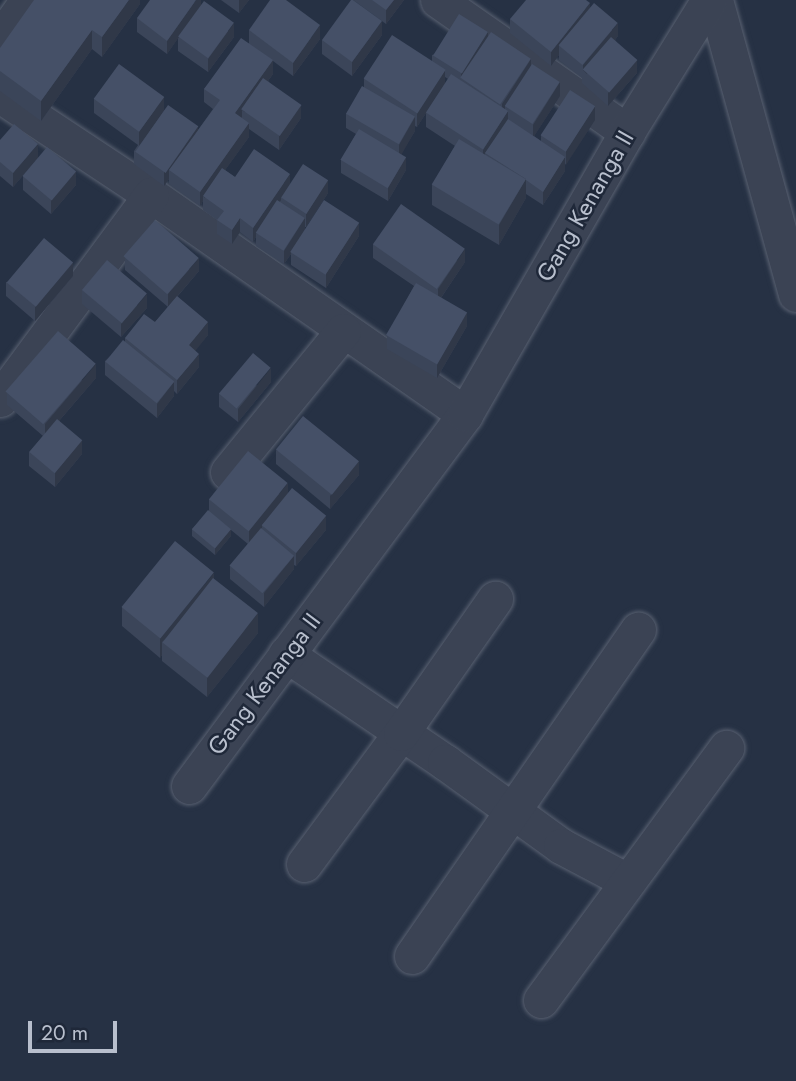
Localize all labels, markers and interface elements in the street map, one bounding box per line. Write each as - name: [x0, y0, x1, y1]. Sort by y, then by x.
- street label: Gang Kenanga II: [530, 125, 640, 287]
- street label: Gang Kenanga II: [201, 608, 327, 760]
- scale bar: [32, 1007, 121, 1052]
- text: 20 m: [41, 1018, 88, 1048]

